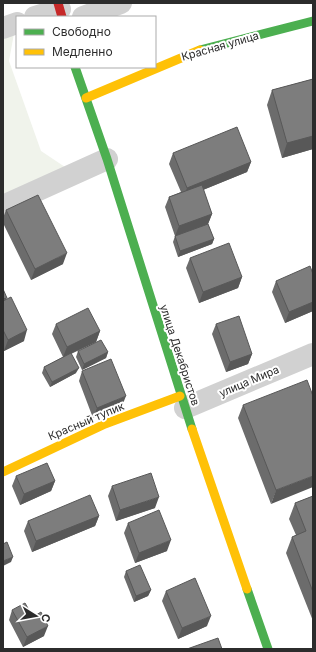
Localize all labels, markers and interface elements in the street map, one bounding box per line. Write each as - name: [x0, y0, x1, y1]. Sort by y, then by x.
- legend: [16, 16, 156, 68]
- text: Свободно: [52, 24, 111, 39]
- street label: Красная улица: [180, 28, 260, 64]
- text: Медленно: [52, 44, 113, 59]
- street label: улица Декабристов: [157, 303, 203, 407]
- street label: улица Мира: [217, 362, 281, 400]
- street label: Красный тупик: [46, 399, 126, 443]
- north arrow: [16, 596, 56, 636]
- text: С: [38, 613, 53, 623]

